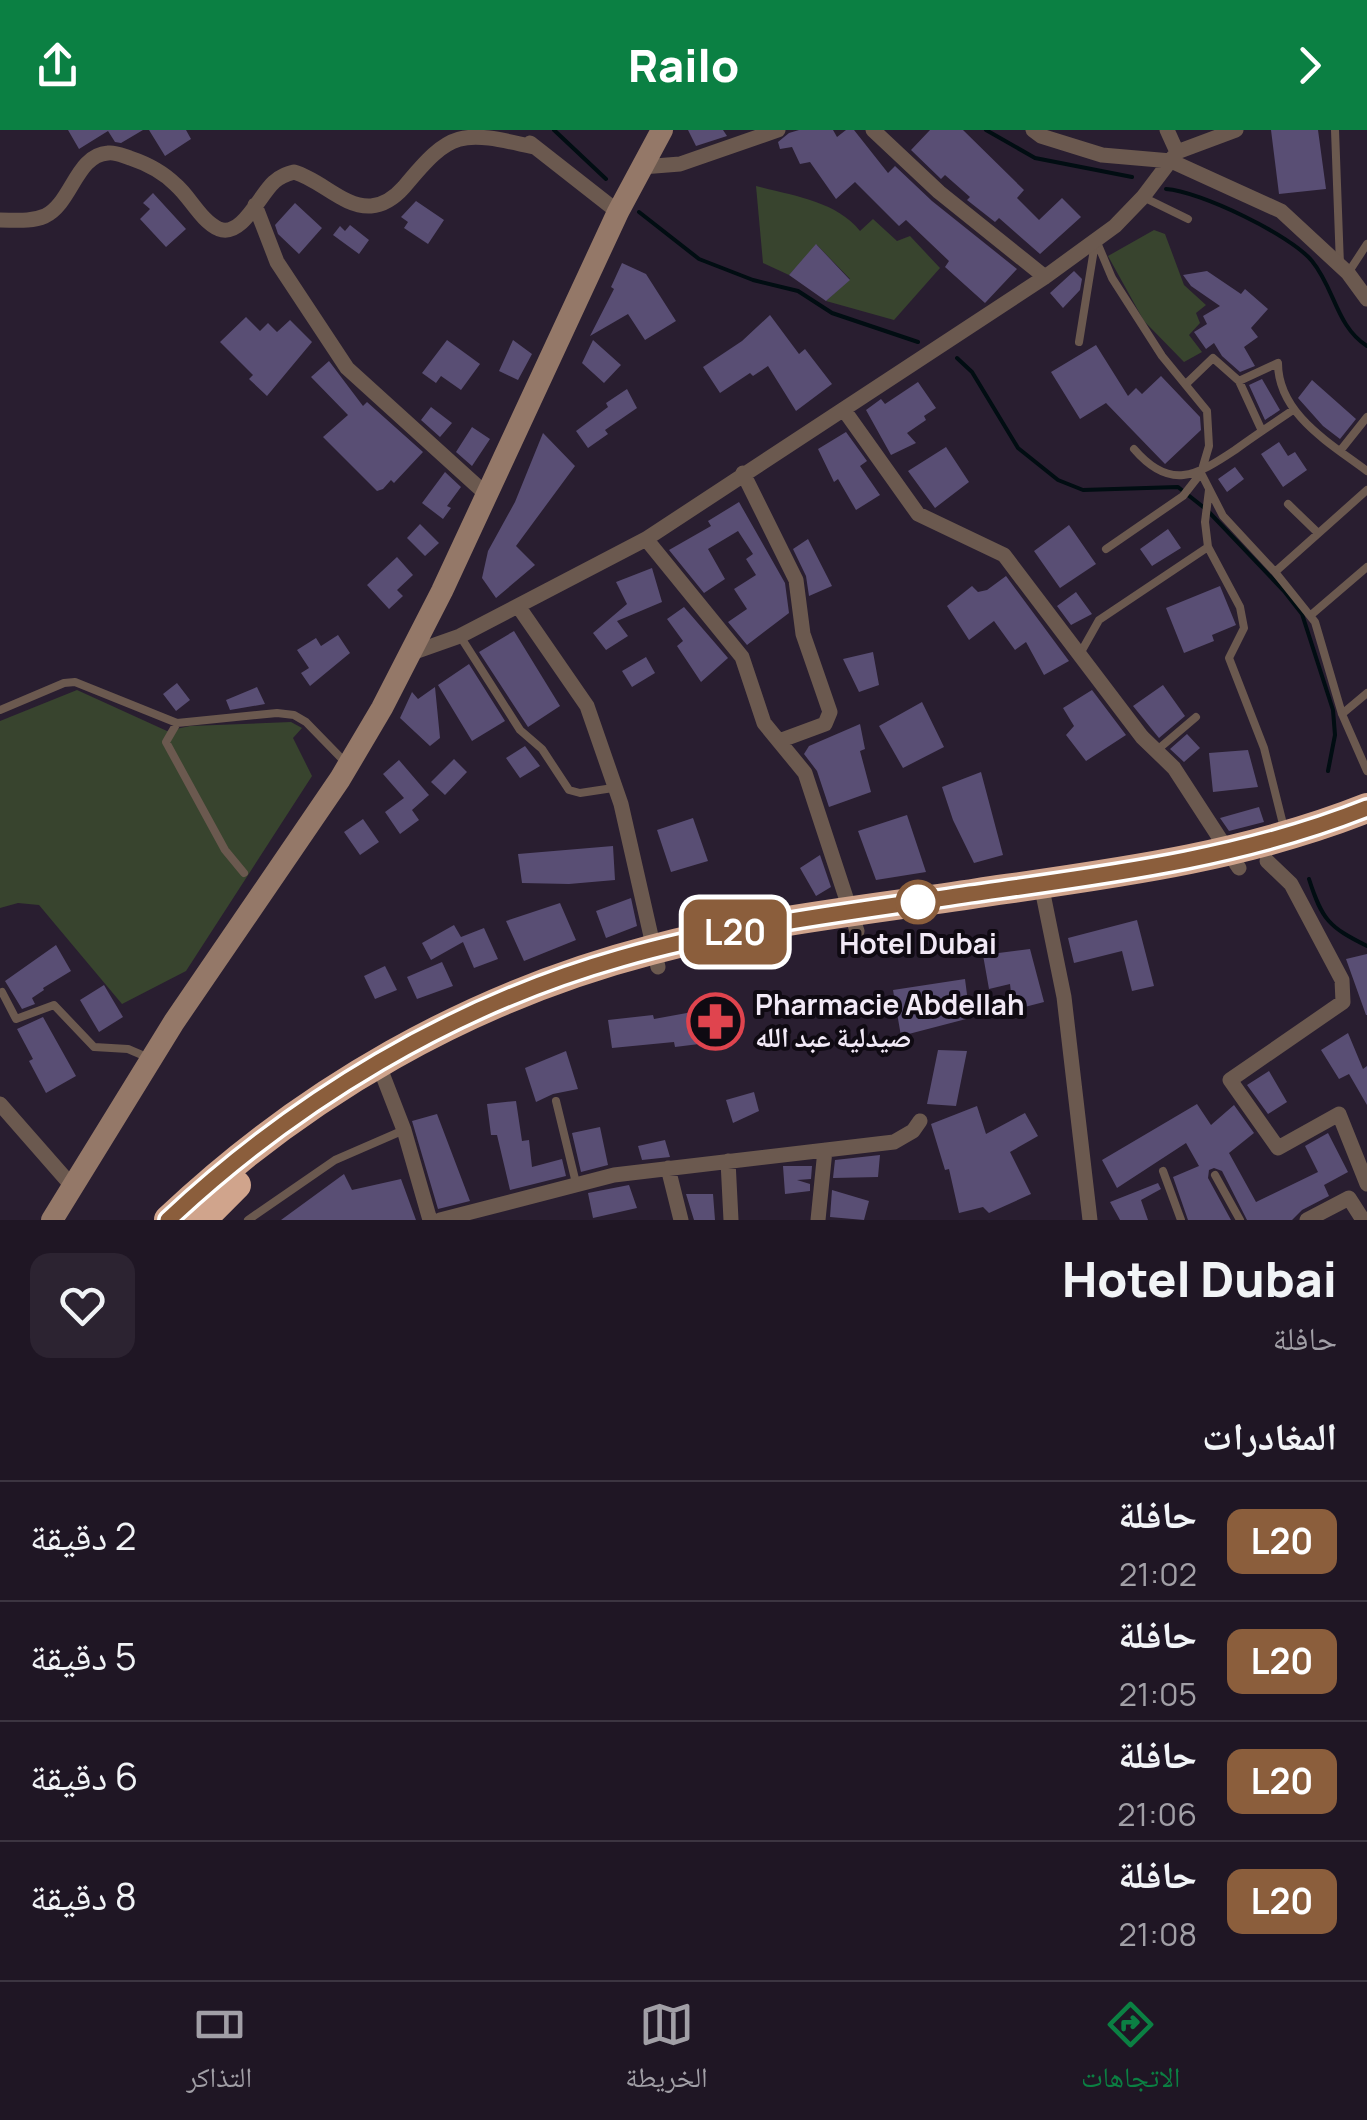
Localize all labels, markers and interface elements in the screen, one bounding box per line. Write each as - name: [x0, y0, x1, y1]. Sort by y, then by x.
- text: Railo: [628, 34, 739, 96]
- icon: share: [30, 38, 85, 93]
- icon: forward: [1282, 38, 1337, 93]
- marker: Hotel Dubai: [897, 881, 939, 923]
- line badge: L20: [678, 900, 792, 964]
- text: L20: [704, 908, 766, 956]
- place label: Hotel Dubai: [839, 924, 997, 962]
- place label: Pharmacie Abdellah صيدلية عبد الله: [755, 985, 1025, 1055]
- pharmacy icon: Pharmacie Abdellah صيدلية عبد الله: [686, 991, 746, 1051]
- text: Hotel Dubai: [1062, 1246, 1337, 1311]
- button: heart: [30, 1253, 135, 1358]
- text: حافلة: [1273, 1316, 1337, 1360]
- text: المغادرات: [1202, 1409, 1337, 1461]
- text: حافلة: [1118, 1487, 1197, 1539]
- text: 2 دقيقة: [30, 1509, 137, 1561]
- text: L20: [1251, 1517, 1313, 1565]
- text: 21:02: [1119, 1552, 1197, 1596]
- text: حافلة: [1118, 1607, 1197, 1659]
- text: 5 دقيقة: [30, 1629, 137, 1681]
- text: L20: [1251, 1637, 1313, 1685]
- text: 21:05: [1119, 1672, 1197, 1716]
- text: حافلة: [1118, 1727, 1197, 1779]
- text: 6 دقيقة: [30, 1749, 138, 1801]
- text: L20: [1251, 1757, 1313, 1805]
- text: 21:06: [1117, 1792, 1197, 1836]
- text: حافلة: [1118, 1847, 1197, 1899]
- text: 8 دقيقة: [30, 1869, 137, 1921]
- text: L20: [1251, 1877, 1313, 1925]
- text: 21:08: [1119, 1912, 1197, 1956]
- tab: التذاكر: [187, 1997, 252, 2105]
- tab: الخريطة: [625, 1997, 708, 2105]
- tab: الاتجاهات: [1081, 1997, 1180, 2105]

